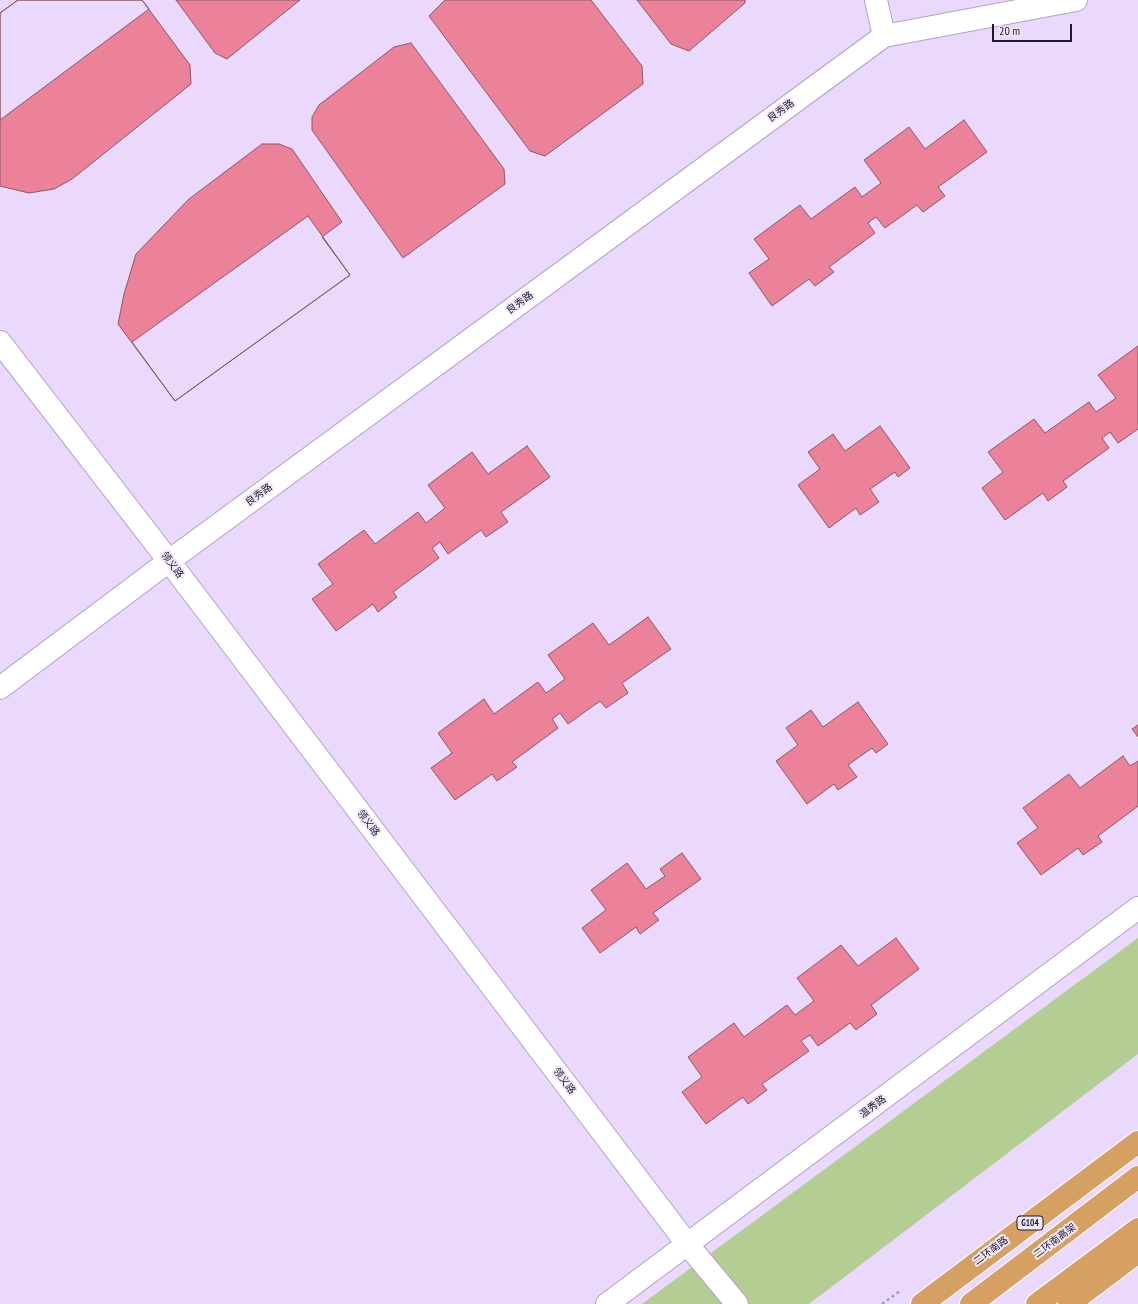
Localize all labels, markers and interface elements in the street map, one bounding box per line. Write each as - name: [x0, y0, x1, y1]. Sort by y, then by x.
- scale bar: [994, 16, 1074, 42]
- text: 20 m: [999, 23, 1020, 38]
- street label: 良秀路: [765, 97, 797, 125]
- street label: 良秀路: [504, 289, 536, 317]
- street label: 良秀路: [243, 481, 275, 509]
- street label: 领义路: [158, 549, 186, 581]
- street label: 领义路: [354, 807, 382, 839]
- street label: 领义路: [550, 1065, 578, 1097]
- street label: 温秀路: [857, 1093, 889, 1121]
- road number: G104: [1017, 1216, 1043, 1230]
- street label: 二环南高架: [1031, 1221, 1079, 1261]
- street label: 二环南路: [971, 1234, 1011, 1268]

